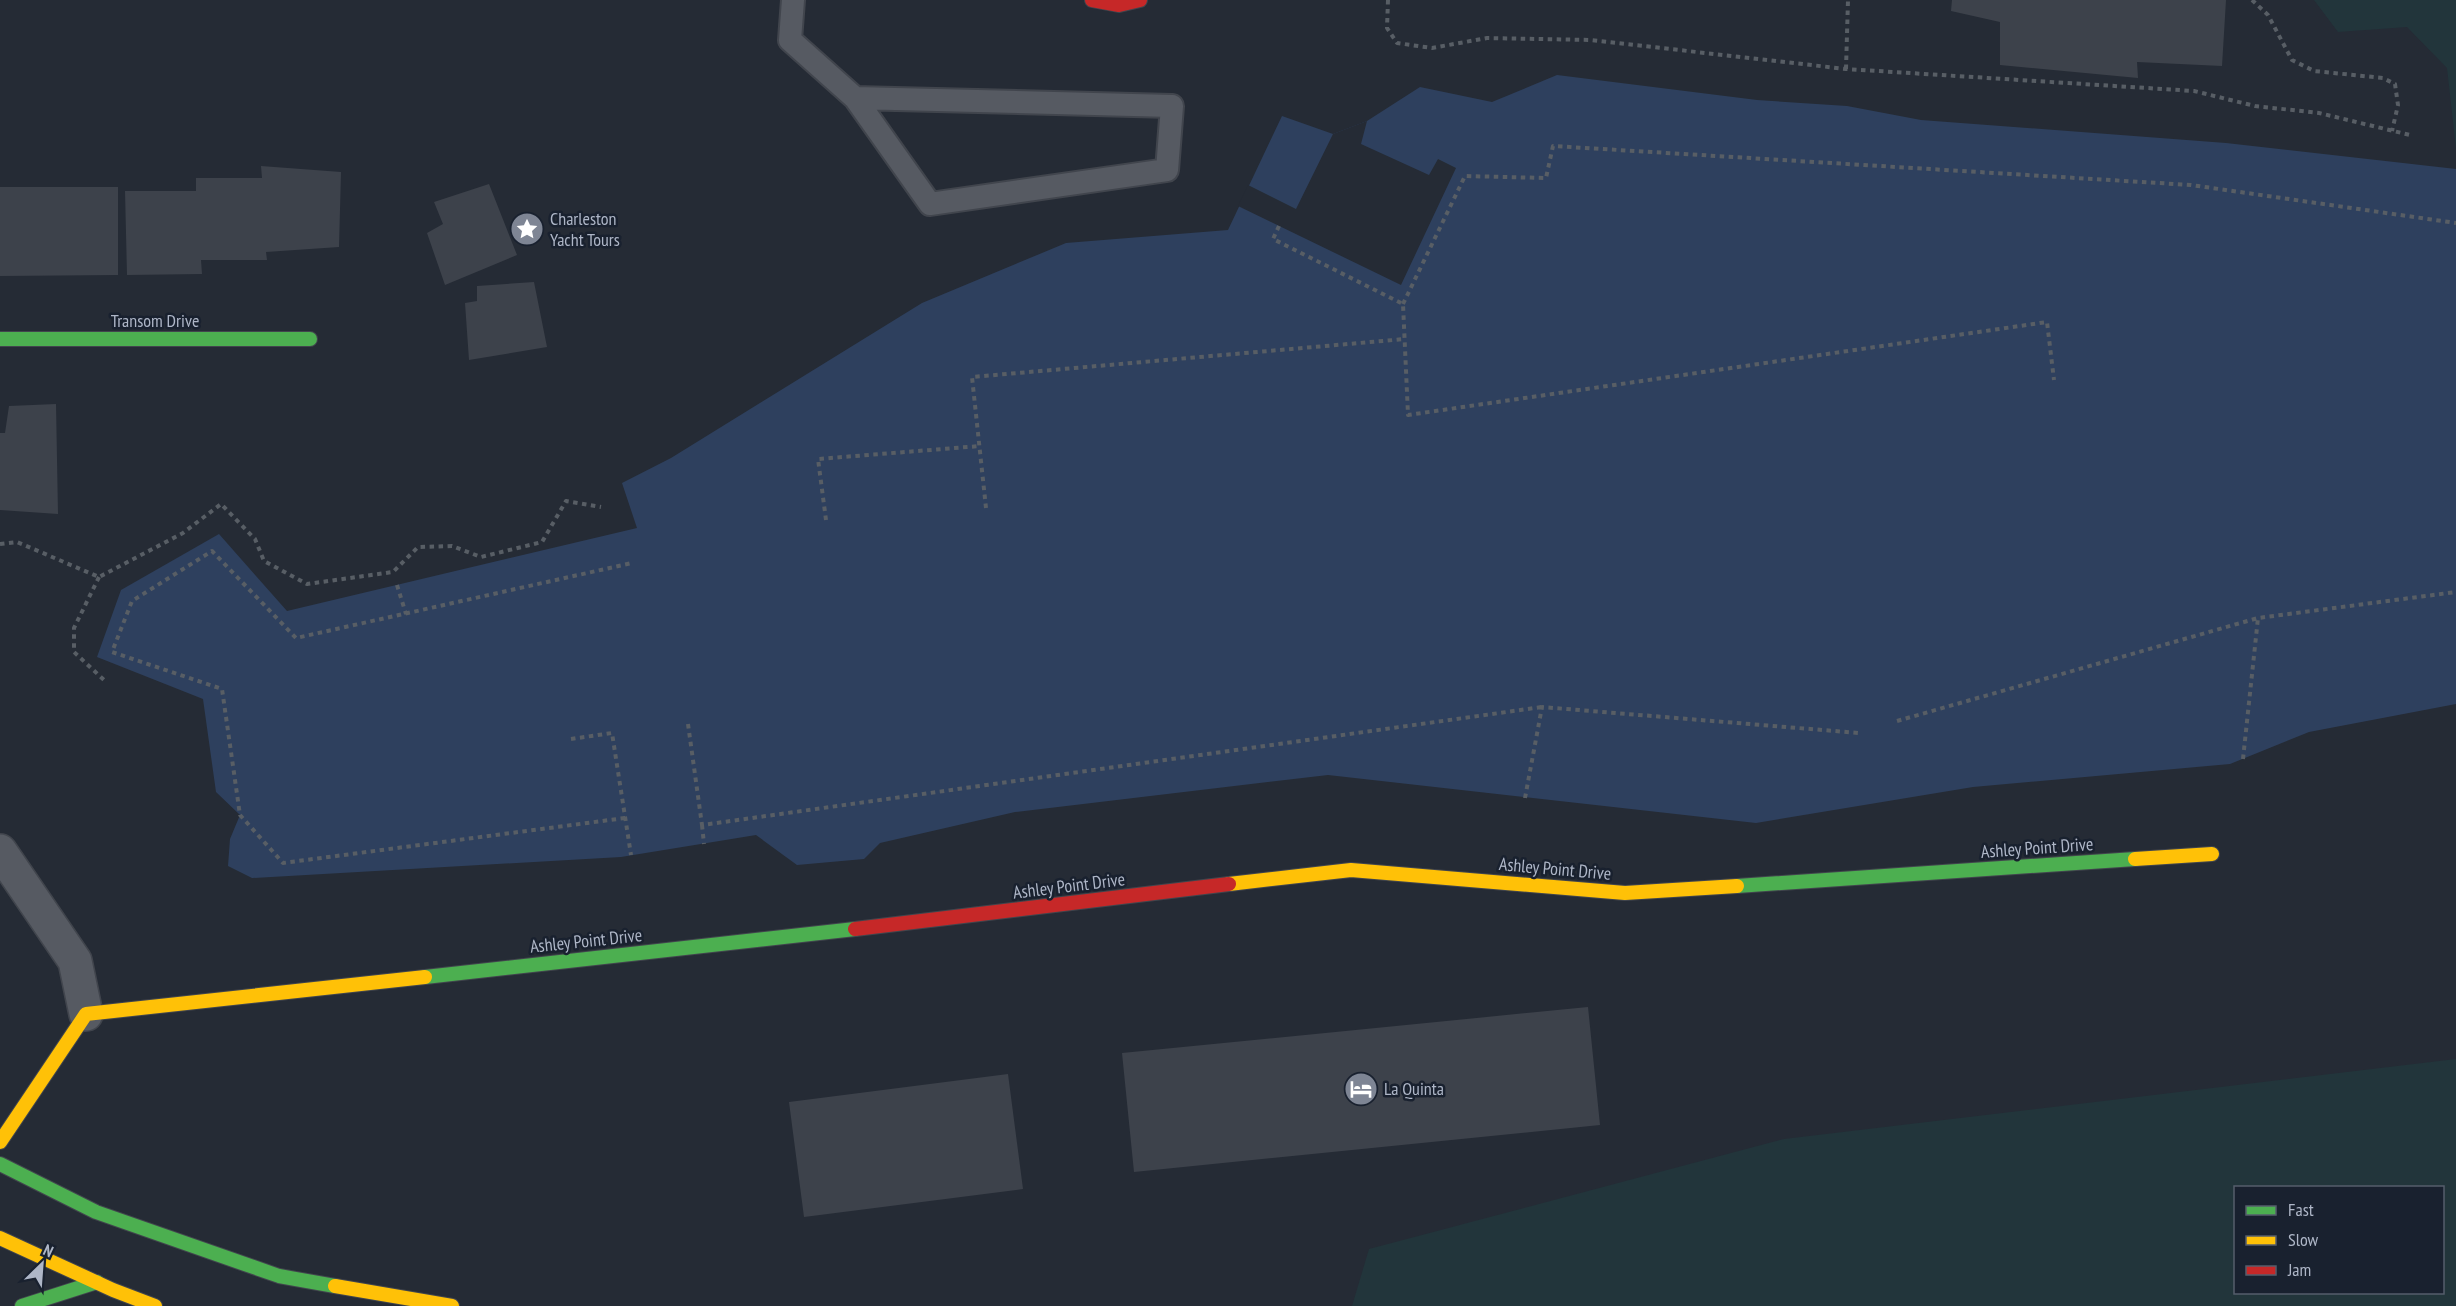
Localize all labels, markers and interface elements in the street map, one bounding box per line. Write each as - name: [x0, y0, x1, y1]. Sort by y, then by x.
- place label: Charleston Yacht Tours: [550, 207, 620, 251]
- place icon: Charleston Yacht Tours: [509, 211, 545, 247]
- street label: Transom Drive: [111, 309, 199, 332]
- street label: Ashley Point Drive: [1980, 832, 2094, 863]
- street label: Ashley Point Drive: [1498, 852, 1612, 885]
- street label: Ashley Point Drive: [1012, 867, 1126, 904]
- street label: Ashley Point Drive: [529, 923, 643, 958]
- hotel icon: La Quinta: [1343, 1071, 1379, 1107]
- place label: La Quinta: [1384, 1077, 1444, 1100]
- legend: [2234, 1186, 2444, 1294]
- text: Fast: [2288, 1198, 2314, 1221]
- text: Slow: [2288, 1228, 2319, 1251]
- north arrow: [12, 1234, 72, 1294]
- text: N: [40, 1240, 56, 1261]
- text: Jam: [2287, 1258, 2311, 1281]

